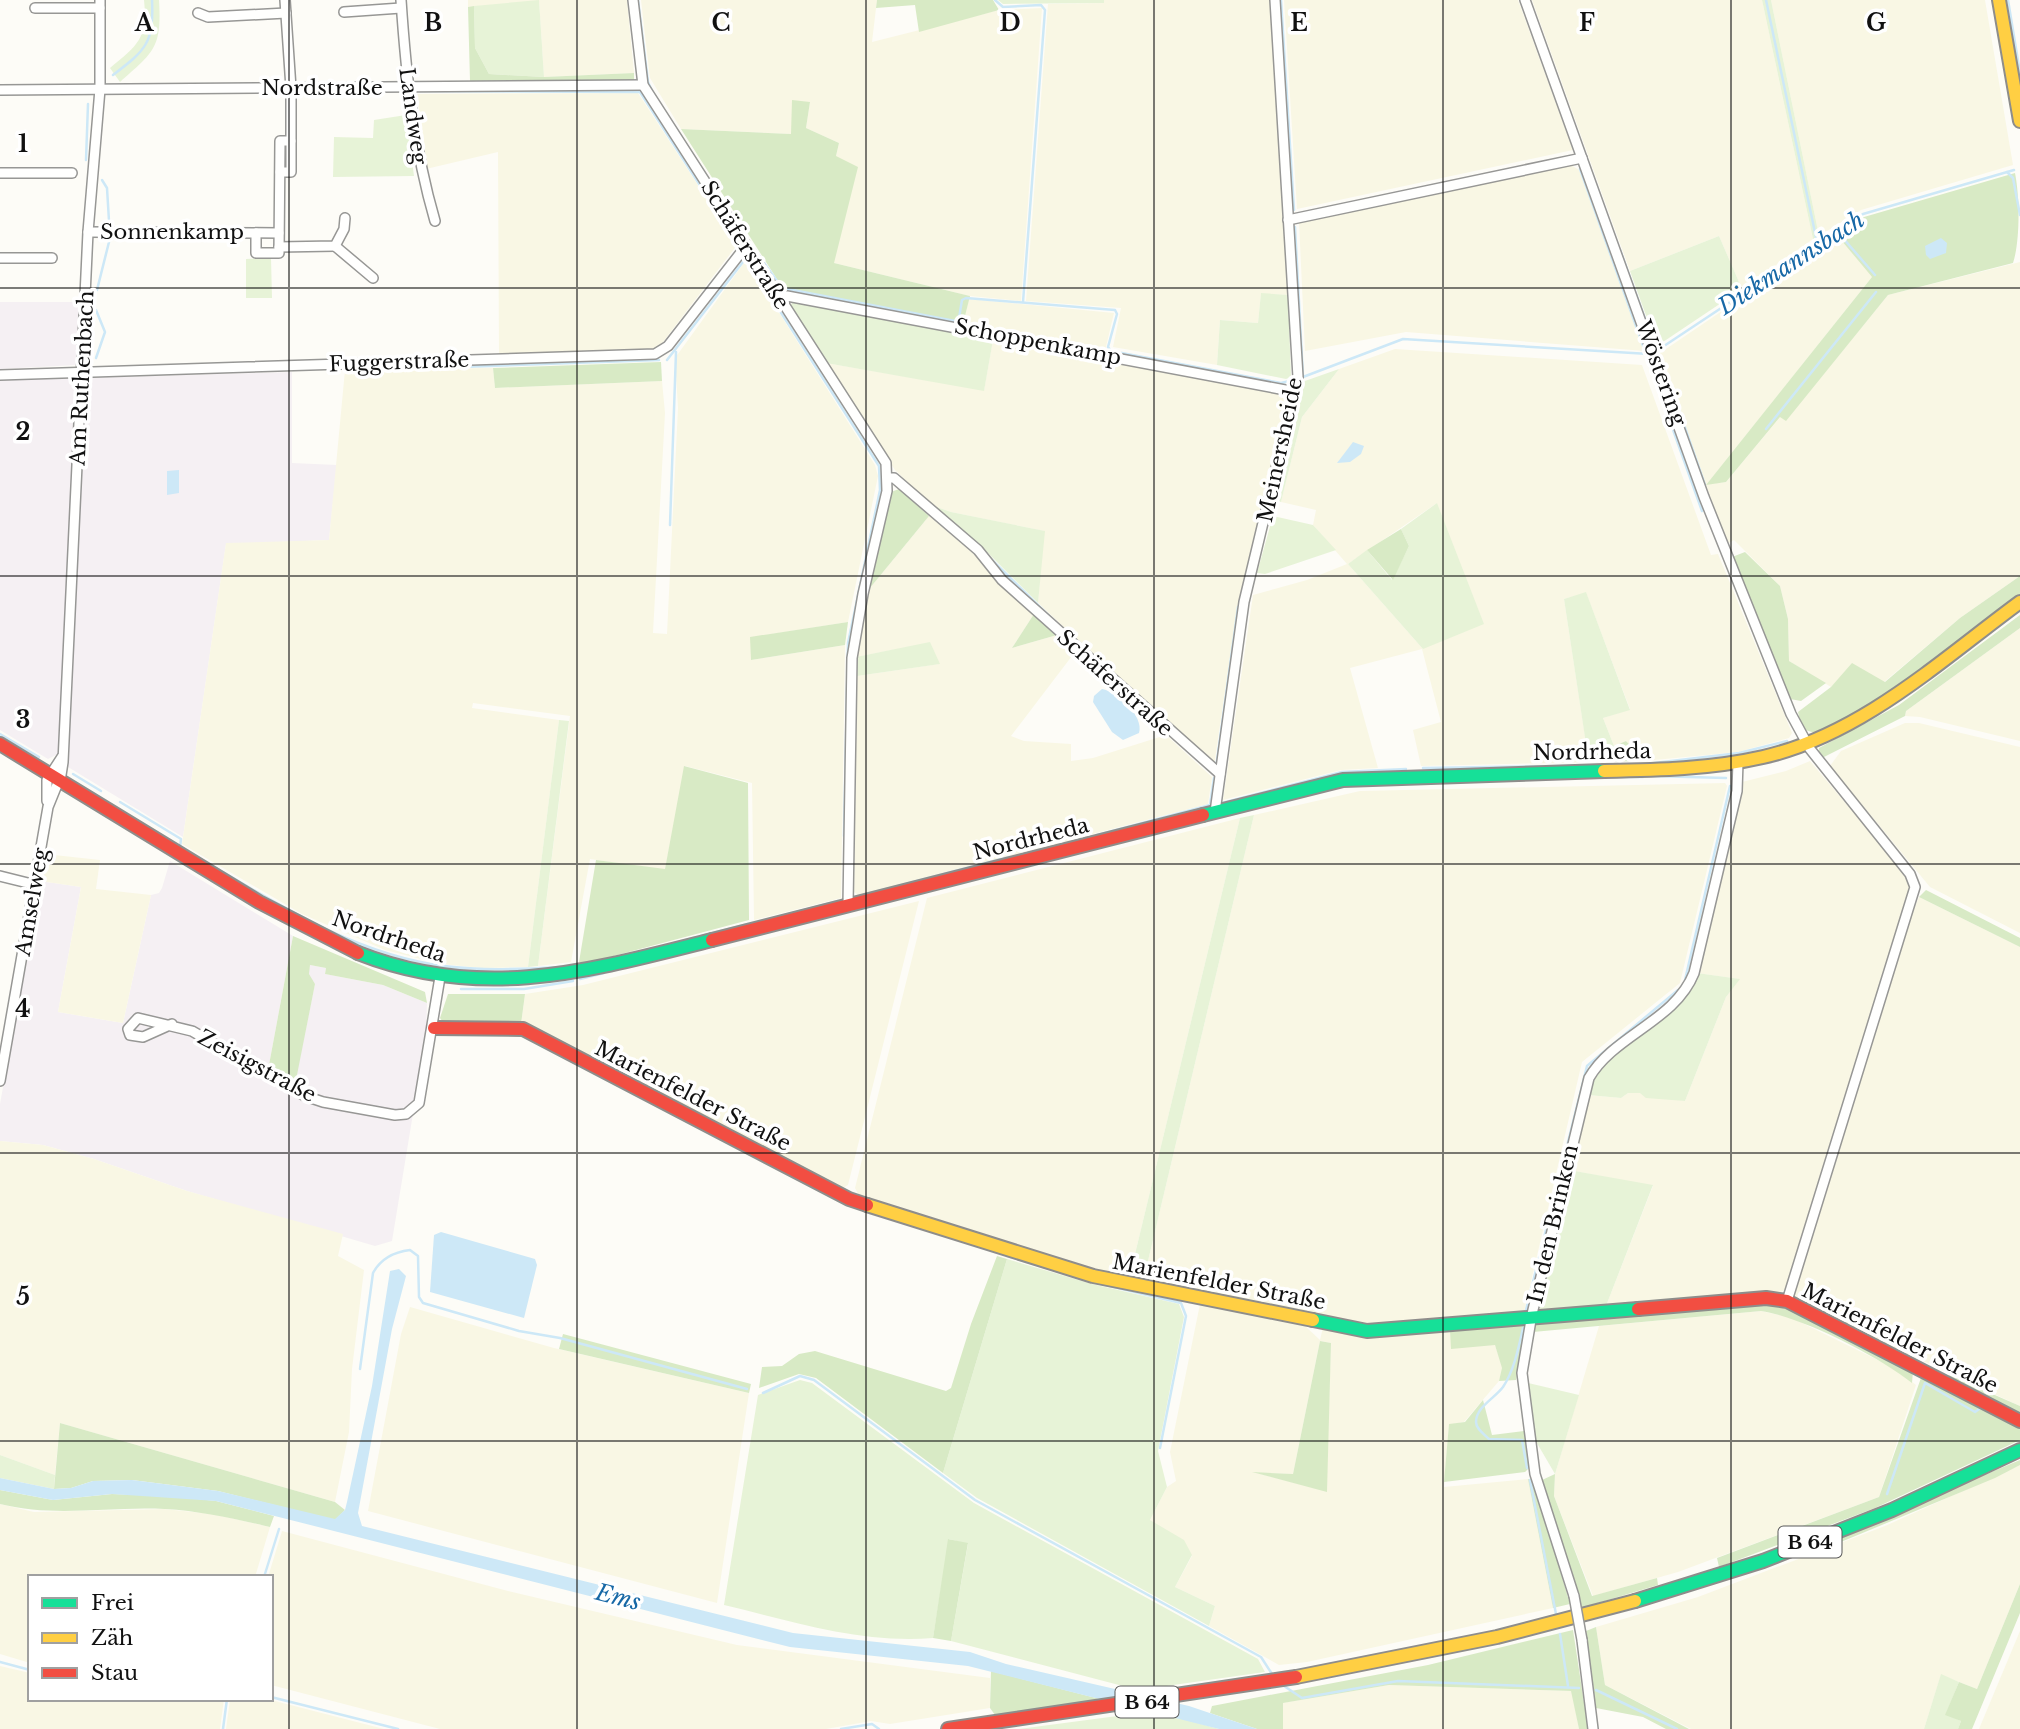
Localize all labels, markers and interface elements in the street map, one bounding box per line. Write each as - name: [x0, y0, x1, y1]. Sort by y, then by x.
- text: A: [134, 9, 155, 37]
- text: B: [424, 9, 442, 37]
- text: C: [712, 9, 730, 37]
- text: D: [999, 9, 1021, 37]
- text: E: [1290, 9, 1308, 37]
- text: F: [1579, 9, 1595, 37]
- text: G: [1866, 9, 1886, 37]
- street label: Landweg: [393, 66, 433, 167]
- street label: Nordstraße: [261, 75, 383, 101]
- text: 1: [18, 130, 28, 158]
- street label: Schäferstraße: [695, 176, 795, 314]
- water label: Diekmannsbach: [1712, 205, 1869, 321]
- street label: Sonnenkamp: [100, 219, 244, 245]
- street label: Am Ruthenbach: [64, 290, 100, 467]
- street label: Schoppenkamp: [952, 313, 1124, 371]
- street label: Wöstering: [1630, 316, 1692, 430]
- street label: Fuggerstraße: [328, 347, 470, 377]
- street label: Meinersheide: [1252, 375, 1308, 525]
- text: 2: [16, 418, 30, 446]
- street label: Schäferstraße: [1052, 624, 1178, 742]
- text: 3: [16, 706, 30, 734]
- street label: Nordrheda: [1533, 738, 1652, 766]
- street label: Nordrheda: [970, 812, 1092, 866]
- street label: Amselweg: [10, 846, 54, 959]
- street label: Nordrheda: [329, 905, 450, 969]
- text: 4: [15, 995, 31, 1023]
- street label: Zeisigstraße: [193, 1024, 321, 1108]
- street label: Marienfelder Straße: [591, 1035, 795, 1157]
- street label: In den Brinken: [1522, 1142, 1584, 1306]
- street label: Marienfelder Straße: [1110, 1249, 1328, 1315]
- street label: Marienfelder Straße: [1798, 1277, 2002, 1399]
- text: 5: [16, 1283, 30, 1311]
- road number: B 64: [1778, 1526, 1842, 1558]
- legend: [28, 1575, 273, 1701]
- water label: Ems: [592, 1578, 644, 1616]
- text: Frei: [91, 1590, 134, 1616]
- text: Zäh: [91, 1625, 133, 1651]
- text: Stau: [91, 1660, 138, 1686]
- road number: B 64: [1116, 1686, 1178, 1718]

